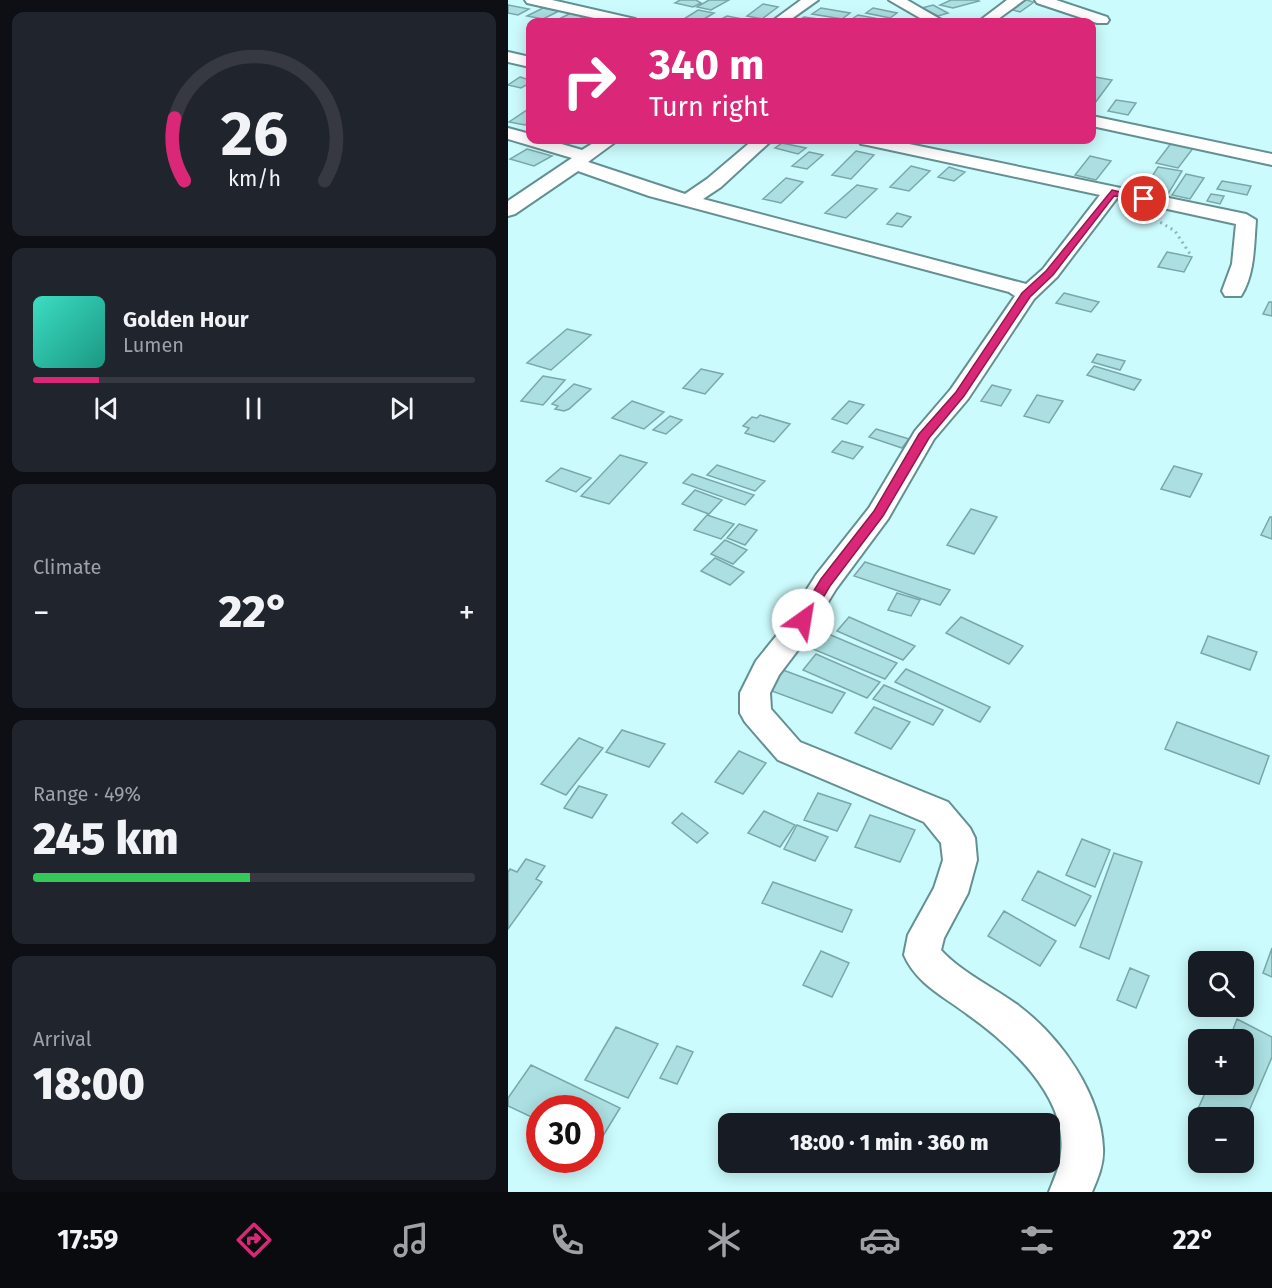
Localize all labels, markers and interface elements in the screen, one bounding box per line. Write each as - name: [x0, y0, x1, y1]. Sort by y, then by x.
- text: 340 m: [649, 40, 765, 90]
- icon: right: [550, 42, 628, 120]
- text: Turn right: [649, 91, 769, 123]
- text: 26: [220, 97, 288, 172]
- text: km/h: [227, 166, 281, 192]
- pin: [1118, 173, 1169, 224]
- icon: arrive: [1127, 182, 1160, 215]
- text: Golden Hour: [123, 306, 249, 333]
- text: Lumen: [123, 333, 184, 357]
- icon: previous: [90, 392, 123, 425]
- icon: pause: [237, 392, 270, 425]
- icon: next: [385, 392, 418, 425]
- text: Climate: [33, 555, 101, 579]
- text: 22°: [219, 585, 289, 639]
- position arrow: [771, 588, 835, 652]
- text: −: [33, 593, 50, 633]
- text: +: [459, 593, 475, 633]
- text: Range · 49%: [33, 782, 141, 806]
- text: 245 km: [33, 812, 179, 866]
- map controls: [1188, 951, 1254, 1173]
- button: search: [1188, 951, 1254, 1017]
- text: Arrival: [33, 1027, 92, 1051]
- button: +: [1188, 1029, 1254, 1095]
- text: 18:00: [33, 1057, 145, 1111]
- speed limit sign: 30: [526, 1095, 604, 1173]
- button: −: [1188, 1107, 1254, 1173]
- text: 18:00 · 1 min · 360 m: [790, 1129, 988, 1156]
- icon: directions: [233, 1219, 275, 1261]
- icon: music: [390, 1219, 432, 1261]
- icon: phone: [546, 1219, 588, 1261]
- icon: climate: [703, 1219, 745, 1261]
- icon: car: [859, 1219, 901, 1261]
- icon: filters: [1016, 1219, 1058, 1261]
- text: 17:59: [57, 1224, 118, 1256]
- text: 22°: [1173, 1224, 1215, 1256]

